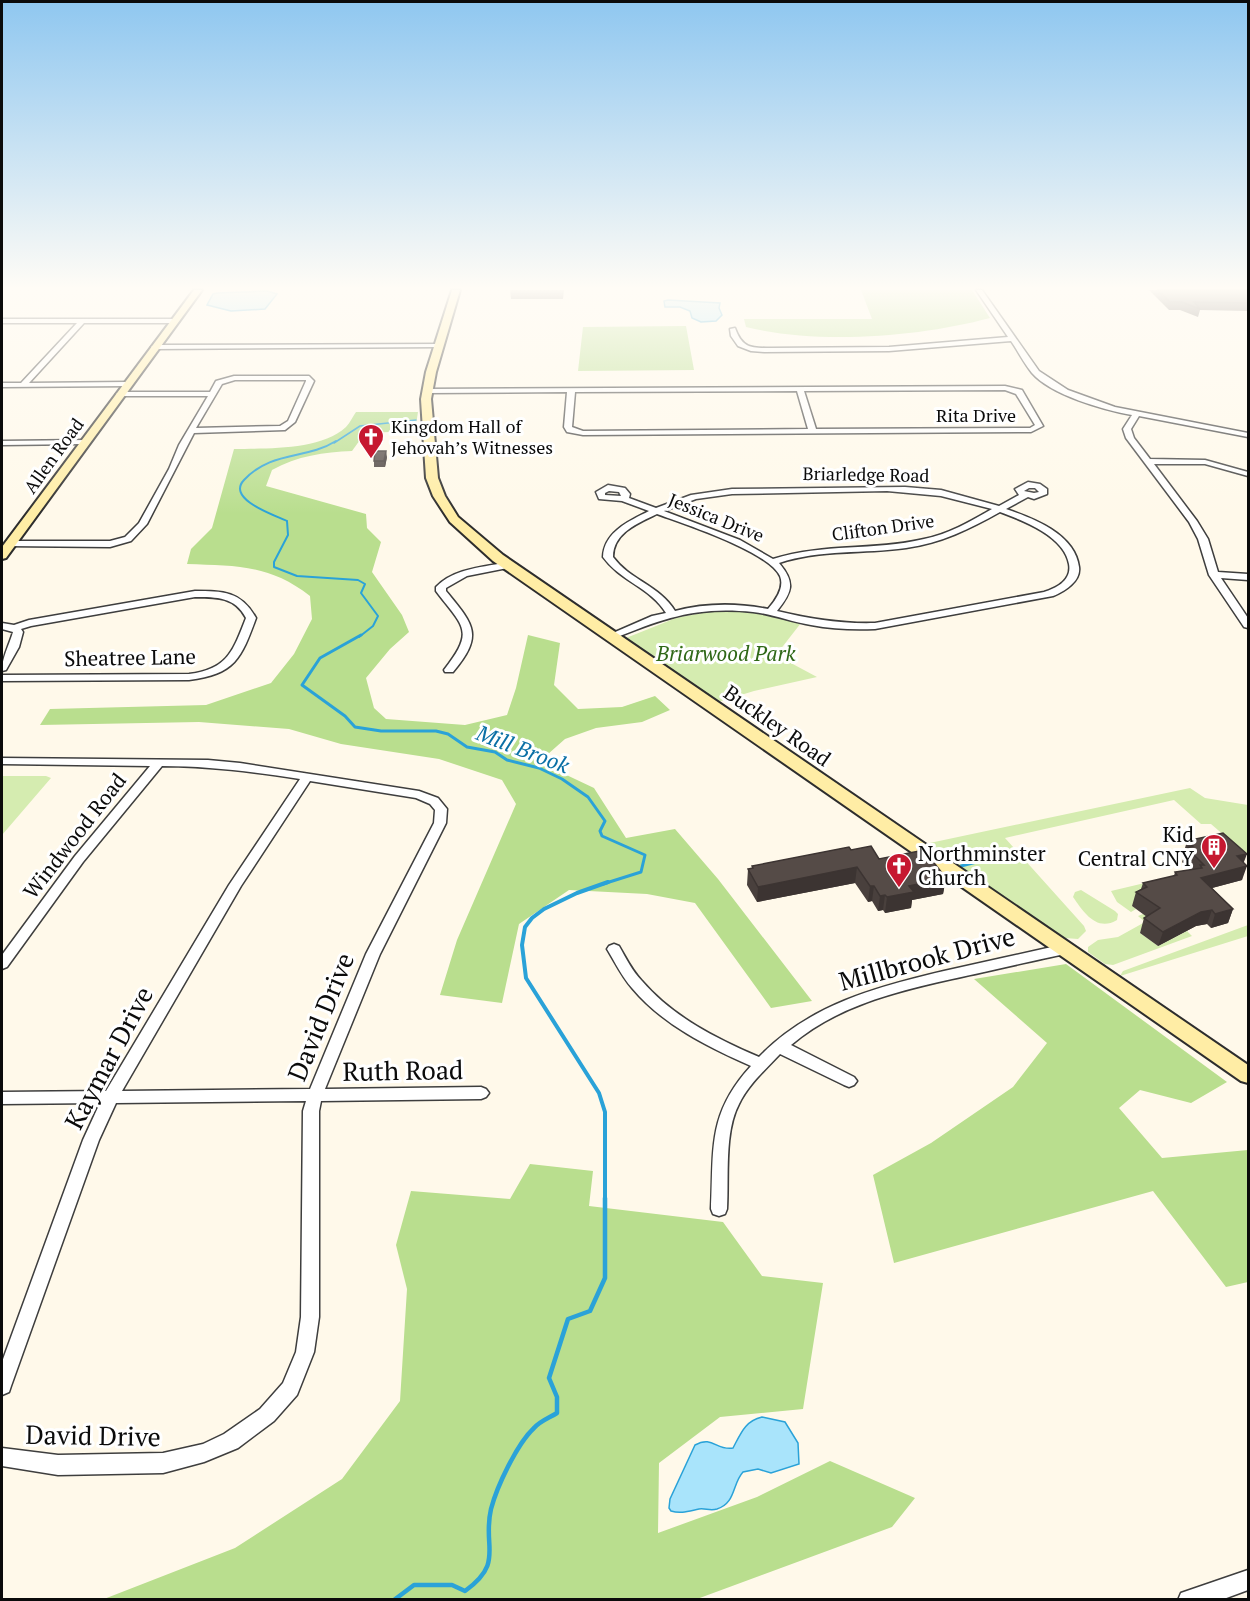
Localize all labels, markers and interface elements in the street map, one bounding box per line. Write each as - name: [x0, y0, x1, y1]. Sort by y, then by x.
- street label: Rita Drive: [936, 403, 1016, 427]
- street label: Allen Road: [18, 413, 89, 498]
- place label: Kingdom Hall of Jehovah’s Witnesses: [391, 414, 553, 459]
- church icon: Kingdom Hall of Jehovah’s Witnesses: [356, 422, 386, 460]
- street label: Briarledge Road: [802, 461, 930, 487]
- street label: Jessica Drive: [665, 487, 768, 547]
- street label: Clifton Drive: [830, 508, 936, 546]
- park label: Briarwood Park: [655, 639, 797, 667]
- street label: Sheatree Lane: [64, 642, 196, 672]
- street label: Buckley Road: [718, 678, 837, 773]
- water label: Mill Brook: [472, 717, 574, 780]
- street label: Windwood Road: [16, 767, 132, 904]
- place label: Kid Central CNY: [1078, 820, 1194, 872]
- building icon: Kid Central CNY: [1199, 832, 1229, 870]
- place label: Northminster Church: [918, 839, 1046, 891]
- church icon: Northminster Church: [884, 851, 914, 889]
- street label: Millbrook Drive: [835, 918, 1018, 998]
- street label: David Drive: [279, 948, 361, 1086]
- street label: Kaymar Drive: [56, 980, 160, 1135]
- street label: Ruth Road: [342, 1052, 464, 1088]
- street label: David Drive: [25, 1417, 161, 1453]

